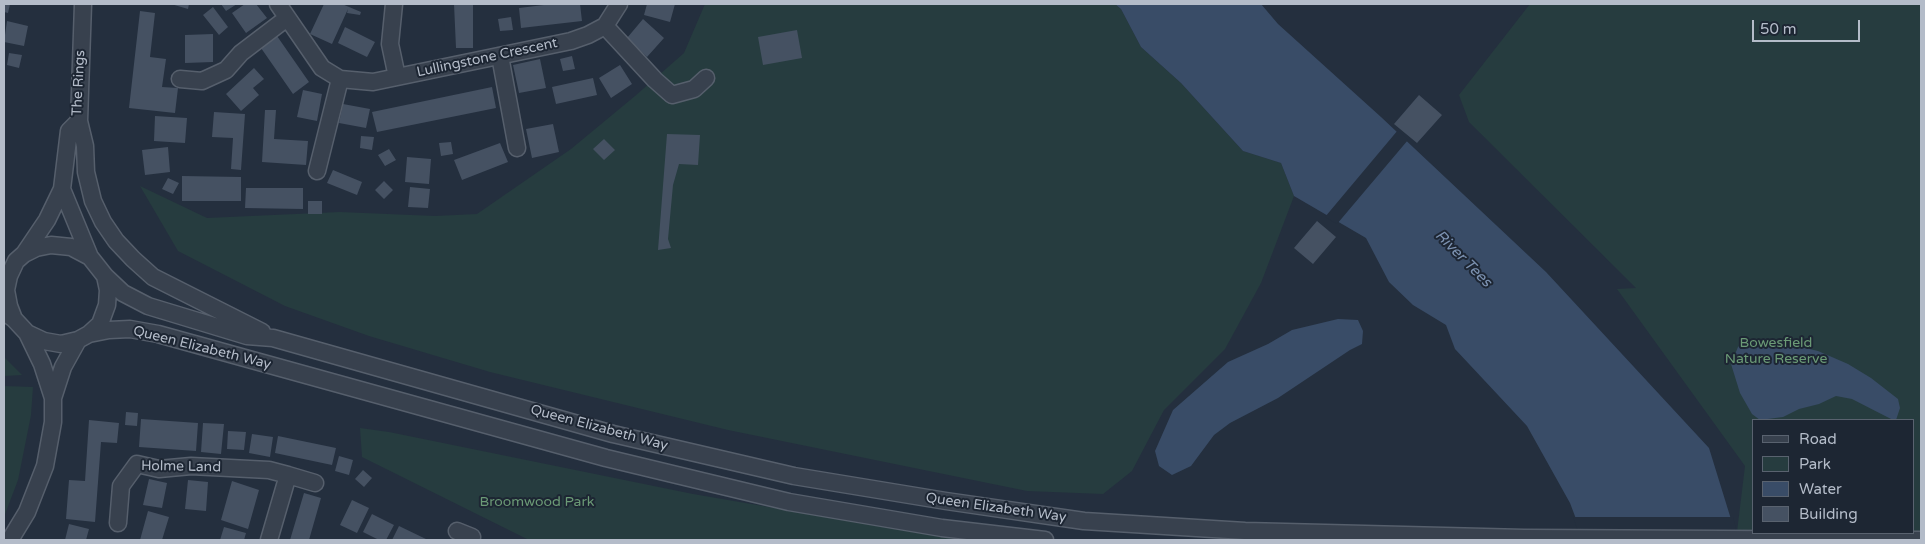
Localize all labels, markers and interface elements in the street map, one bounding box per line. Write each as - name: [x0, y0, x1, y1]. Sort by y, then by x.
- scale bar: [1755, 10, 1862, 42]
- text: 50 m: [1760, 20, 1797, 38]
- street label: Lullingstone Crescent: [415, 35, 559, 81]
- street label: The Rings: [69, 50, 89, 116]
- water label: River Tees: [1431, 227, 1495, 291]
- street label: Queen Elizabeth Way: [131, 323, 273, 373]
- park label: Bowesfield Nature Reserve: [1725, 335, 1827, 368]
- street label: Queen Elizabeth Way: [528, 402, 670, 454]
- legend: [1752, 419, 1915, 534]
- text: Road: [1799, 430, 1837, 448]
- text: Park: [1799, 455, 1831, 473]
- street label: Holme Land: [141, 458, 221, 476]
- text: Water: [1799, 480, 1842, 498]
- street label: Queen Elizabeth Way: [925, 490, 1067, 526]
- park label: Broomwood Park: [480, 494, 594, 510]
- text: Building: [1799, 505, 1858, 523]

